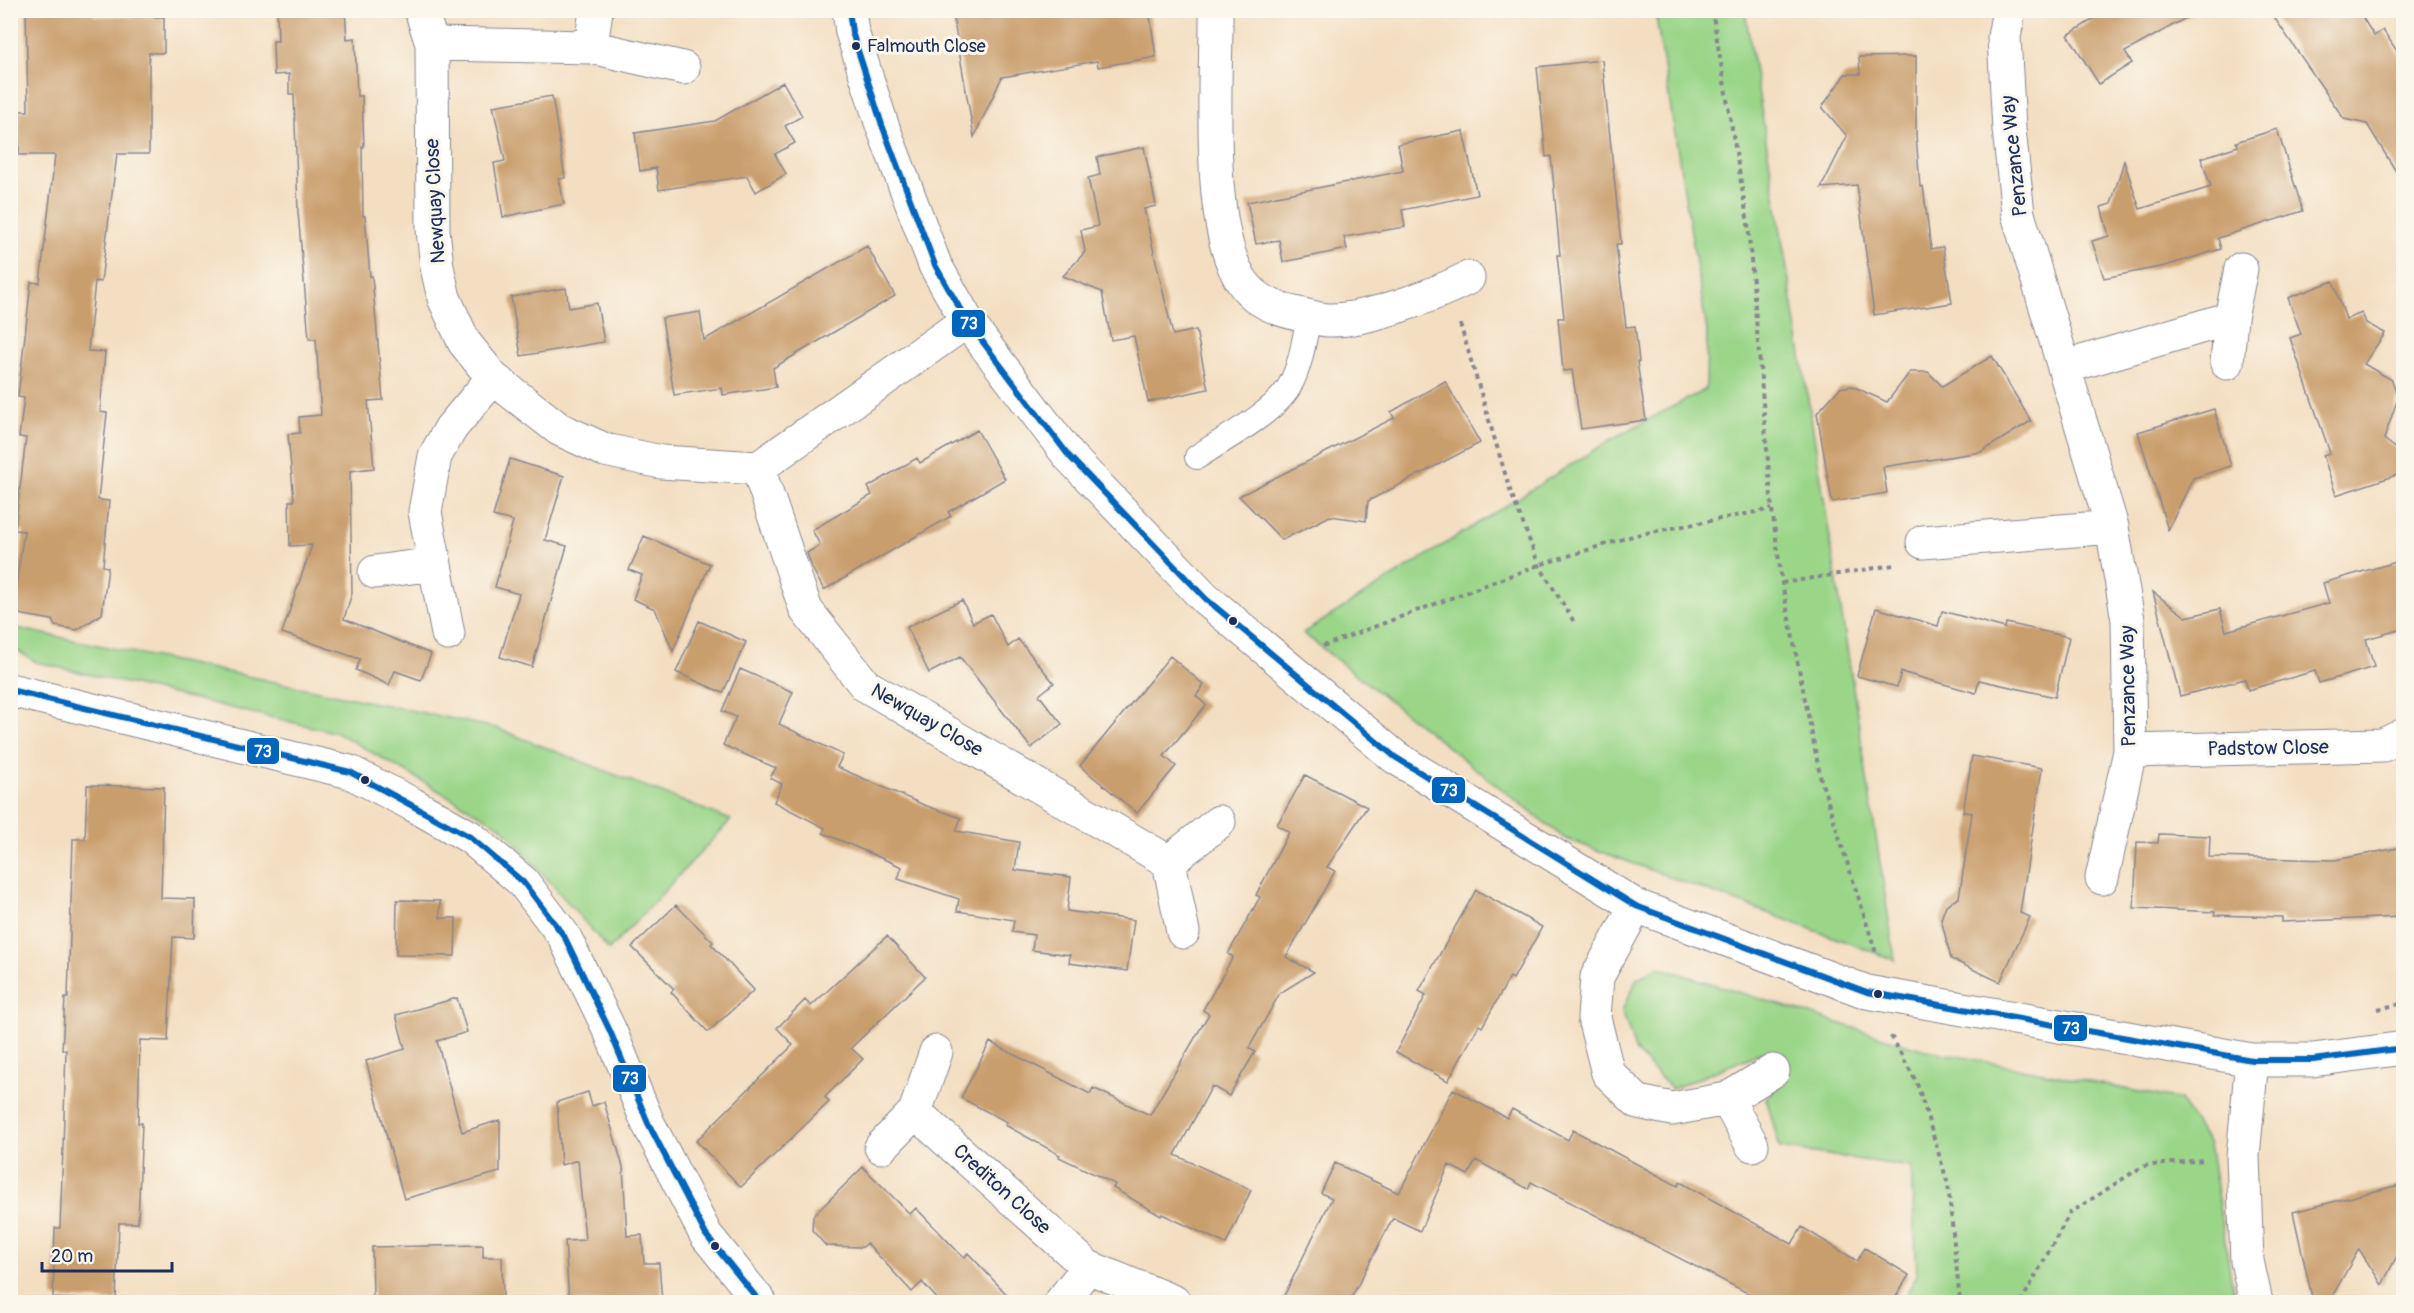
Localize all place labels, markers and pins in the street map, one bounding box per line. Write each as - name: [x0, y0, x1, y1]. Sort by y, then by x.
- place label: Falmouth Close: [867, 35, 986, 58]
- marker: Falmouth Close: [850, 40, 862, 52]
- unlabelled marker: [1227, 615, 1239, 627]
- unlabelled marker: [359, 774, 371, 786]
- unlabelled marker: [1872, 988, 1884, 1000]
- unlabelled marker: [709, 1240, 721, 1252]

